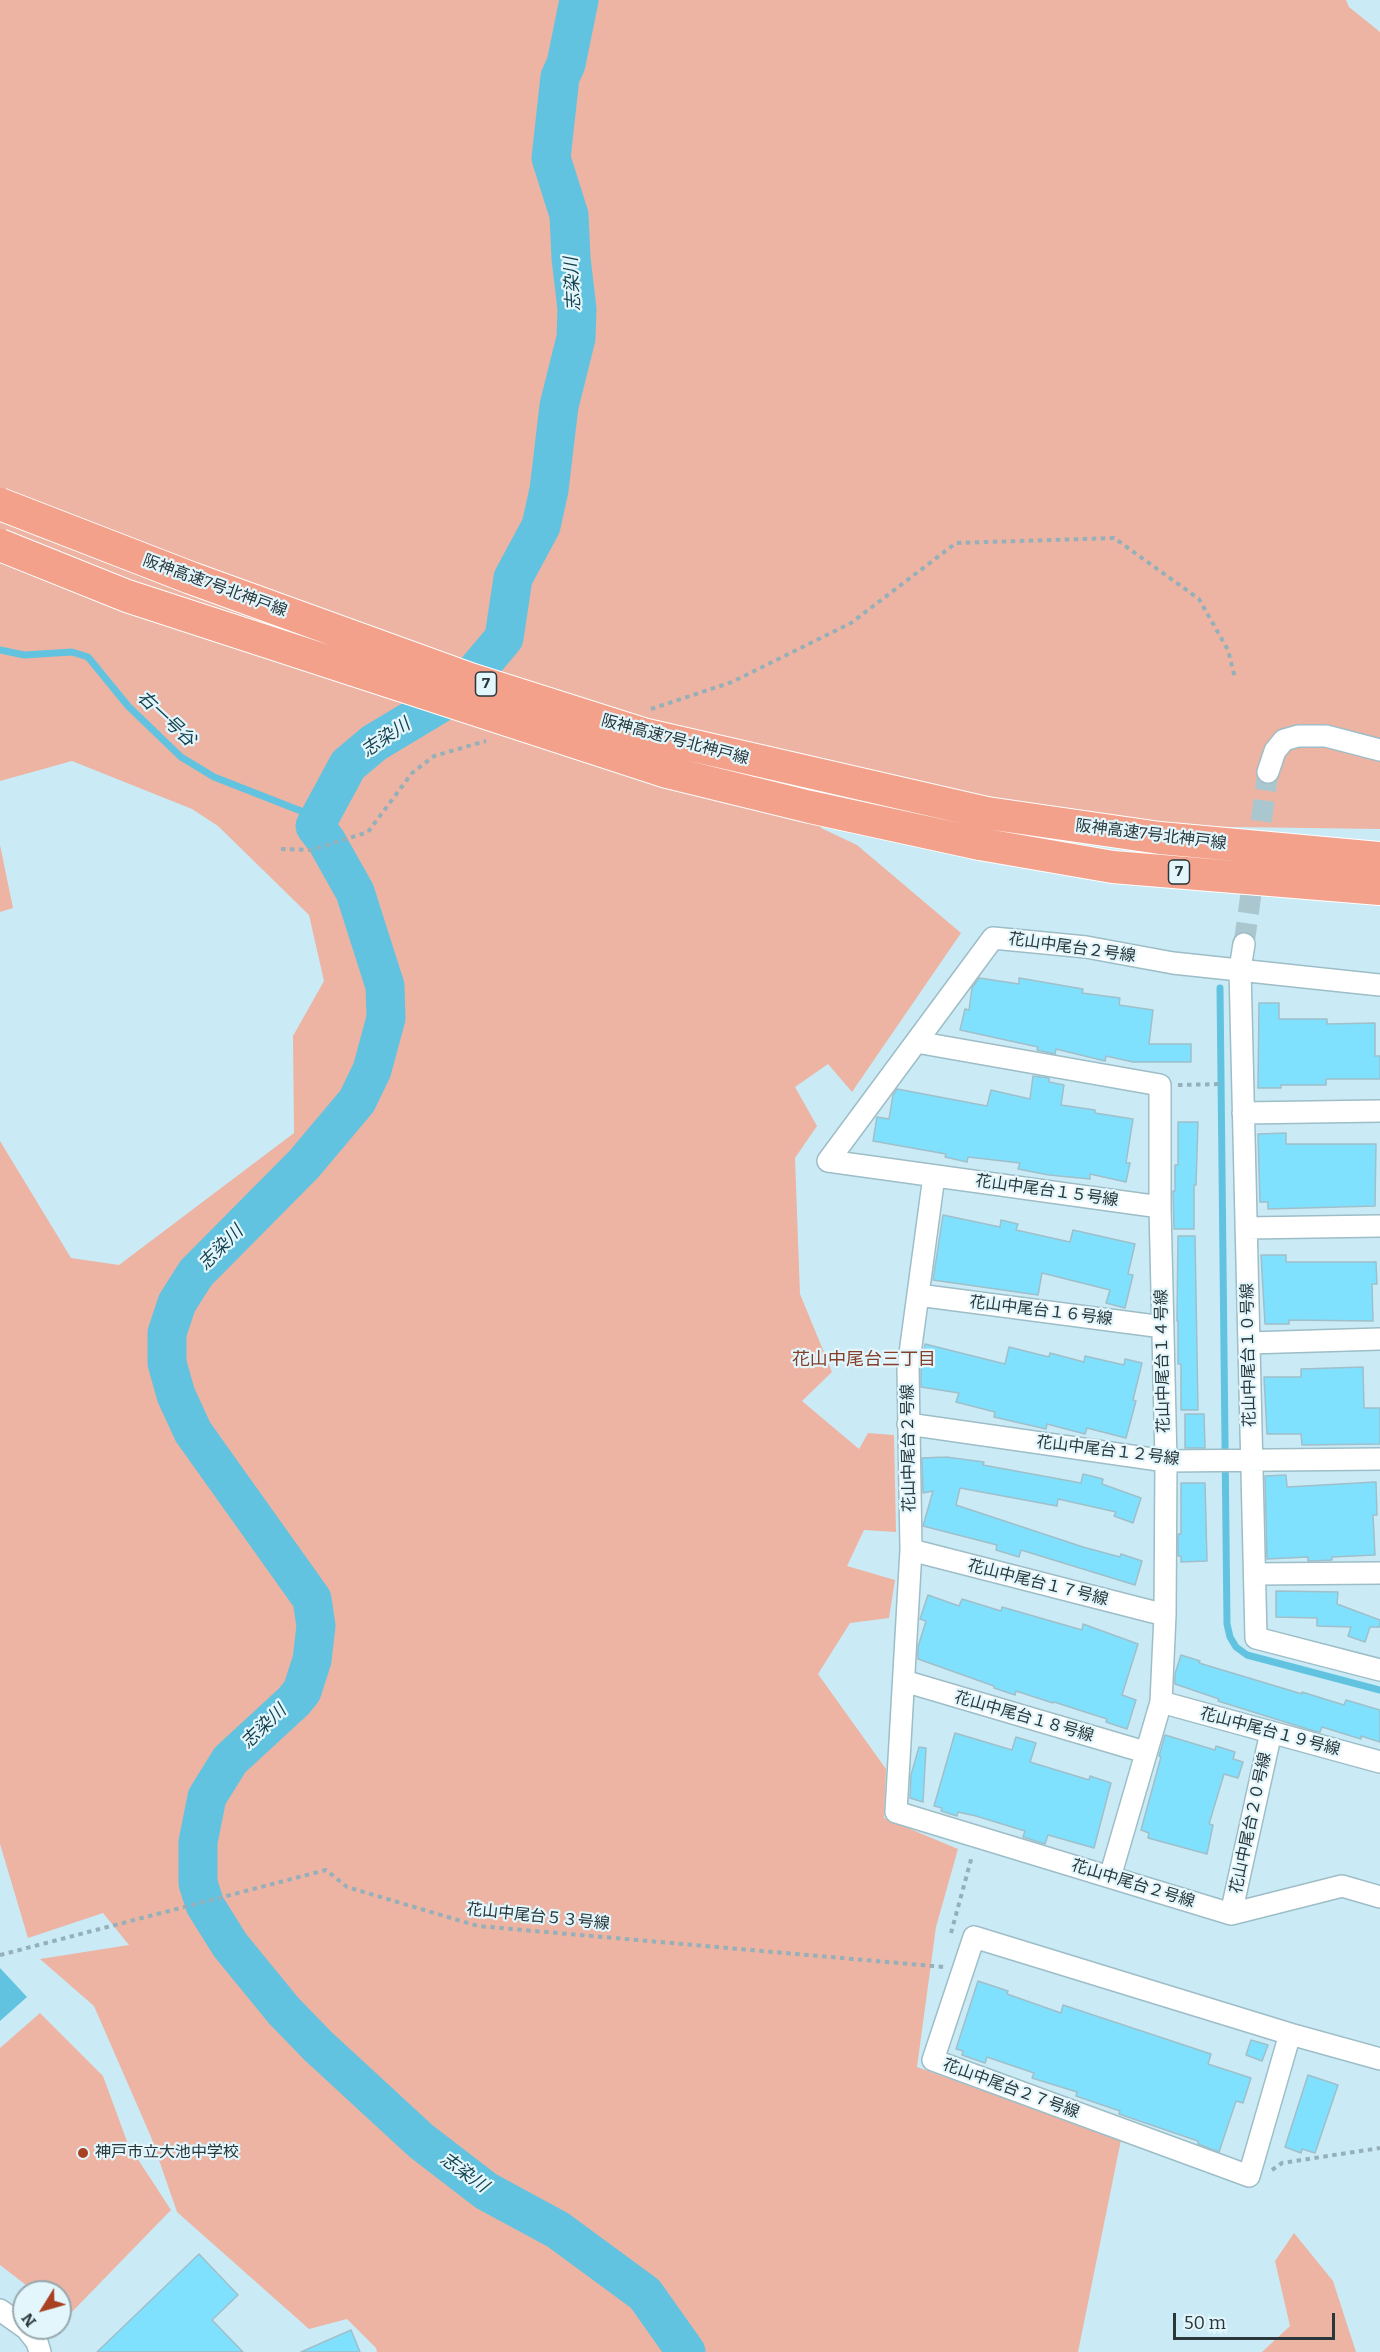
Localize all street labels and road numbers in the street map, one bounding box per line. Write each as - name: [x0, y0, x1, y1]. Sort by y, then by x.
- street label: 阪神高速7号北神戸線: [140, 551, 290, 621]
- road number: 7: [476, 672, 496, 696]
- street label: 阪神高速7号北神戸線: [599, 711, 751, 769]
- street label: 阪神高速7号北神戸線: [1074, 816, 1228, 854]
- road number: 7: [1168, 860, 1190, 884]
- street label: 花山中尾台２号線: [1007, 930, 1137, 966]
- street label: 花山中尾台１５号線: [974, 1171, 1120, 1211]
- street label: 花山中尾台１０号線: [1238, 1283, 1260, 1427]
- street label: 花山中尾台１４号線: [1152, 1289, 1174, 1433]
- street label: 花山中尾台１６号線: [968, 1293, 1114, 1329]
- street label: 花山中尾台２号線: [898, 1384, 920, 1512]
- street label: 花山中尾台１２号線: [1035, 1433, 1181, 1469]
- street label: 花山中尾台１７号線: [966, 1556, 1110, 1610]
- street label: 花山中尾台１８号線: [952, 1688, 1096, 1746]
- street label: 花山中尾台１９号線: [1198, 1704, 1342, 1760]
- street label: 花山中尾台２０号線: [1227, 1751, 1275, 1895]
- street label: 花山中尾台２号線: [1069, 1856, 1197, 1912]
- street label: 花山中尾台５３号線: [465, 1900, 611, 1934]
- street label: 花山中尾台２７号線: [940, 2055, 1082, 2123]

